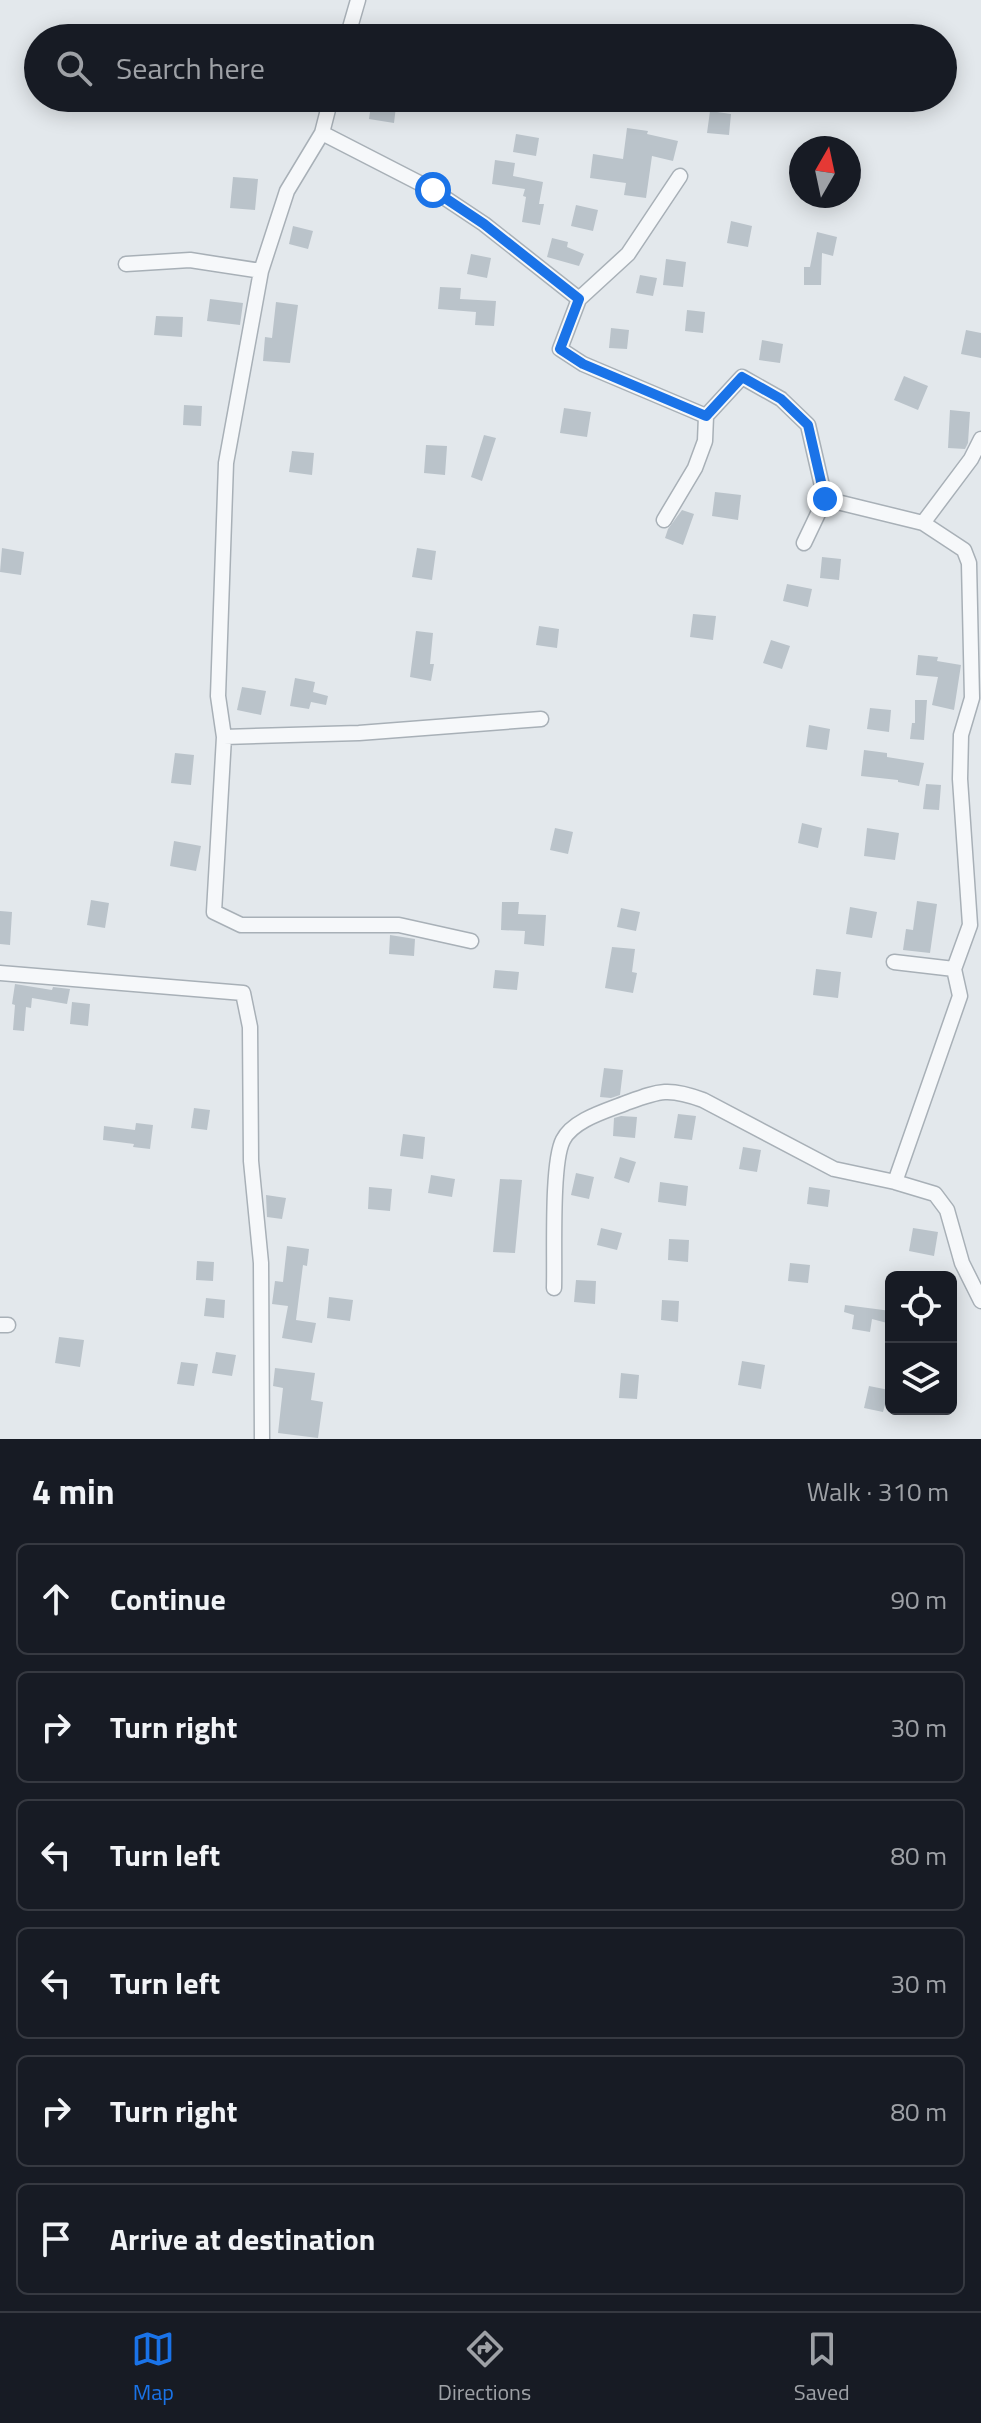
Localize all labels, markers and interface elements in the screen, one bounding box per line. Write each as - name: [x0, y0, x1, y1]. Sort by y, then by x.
- search box: [24, 24, 957, 112]
- text: Search here: [116, 45, 265, 91]
- icon: search: [52, 46, 96, 90]
- north arrow: [789, 136, 861, 208]
- route start: [415, 172, 451, 208]
- route end: [807, 481, 843, 517]
- map controls: [885, 1271, 957, 1415]
- button: locate: [885, 1271, 957, 1343]
- button: layers: [885, 1343, 957, 1415]
- text: 4 min: [32, 1465, 115, 1517]
- text: Walk · 310 m: [807, 1472, 949, 1511]
- text: Continue: [110, 1576, 226, 1622]
- icon: ahead: [34, 1577, 78, 1621]
- text: 90 m: [890, 1580, 947, 1619]
- text: Turn right: [110, 1704, 238, 1750]
- icon: right: [34, 1705, 78, 1749]
- text: 30 m: [890, 1708, 947, 1747]
- text: Turn left: [110, 1832, 220, 1878]
- icon: left: [34, 1833, 78, 1877]
- text: 80 m: [890, 1836, 947, 1875]
- text: Turn left: [110, 1960, 220, 2006]
- icon: left: [34, 1961, 78, 2005]
- text: 30 m: [890, 1964, 947, 2003]
- text: Turn right: [110, 2088, 238, 2134]
- icon: right: [34, 2089, 78, 2133]
- text: 80 m: [890, 2092, 947, 2131]
- text: Arrive at destination: [110, 2216, 375, 2262]
- icon: arrive: [34, 2217, 78, 2261]
- tab: Map: [131, 2327, 175, 2409]
- tab: Directions: [438, 2327, 531, 2409]
- tab: Saved: [794, 2327, 850, 2409]

